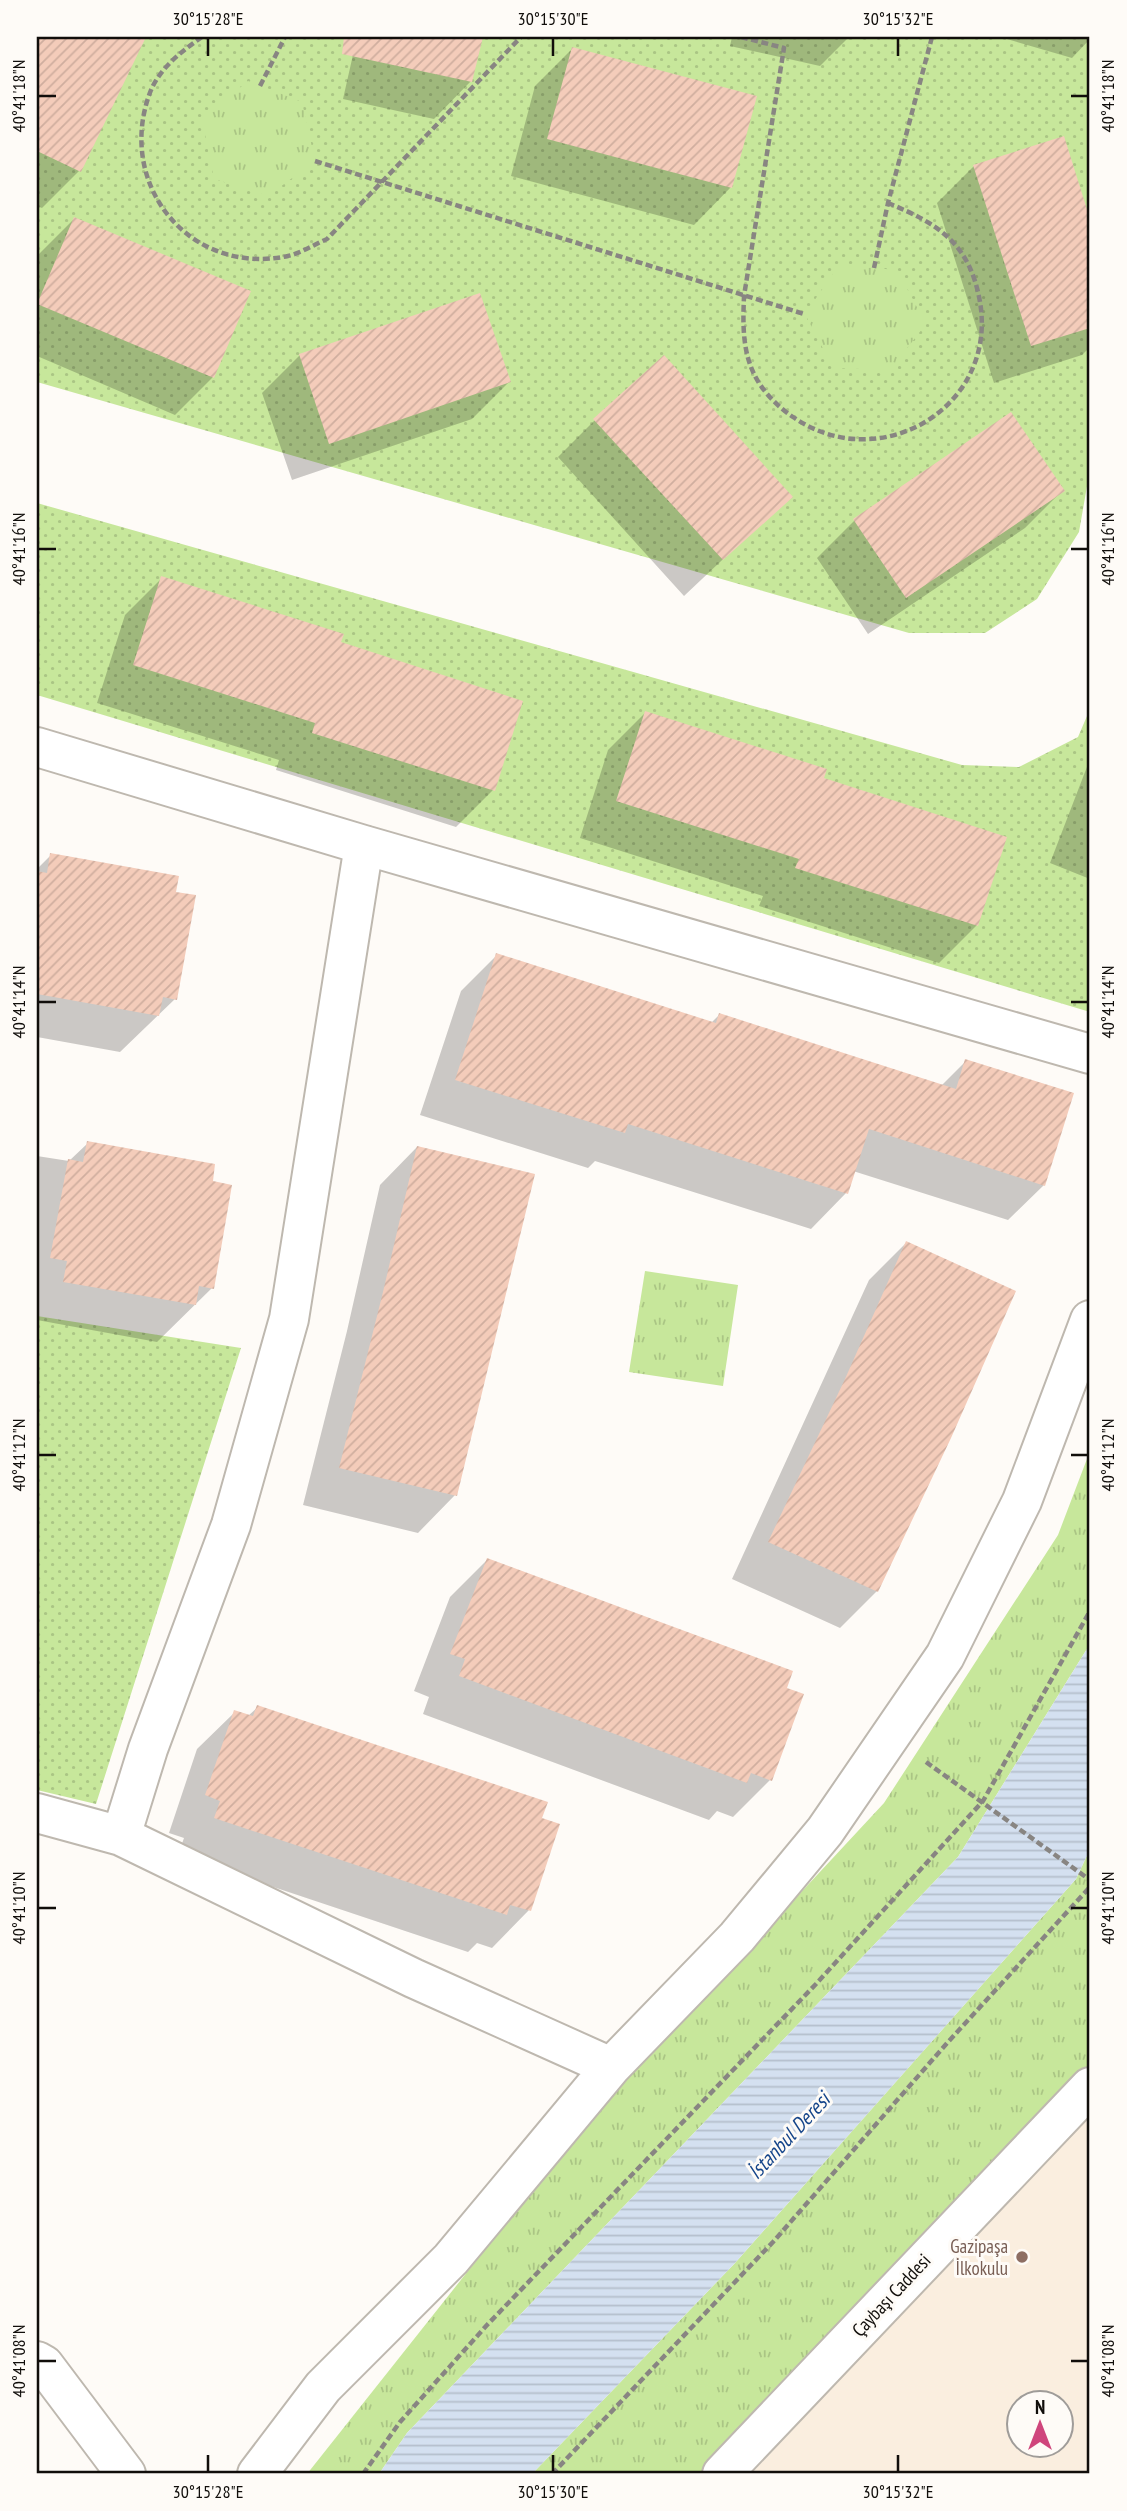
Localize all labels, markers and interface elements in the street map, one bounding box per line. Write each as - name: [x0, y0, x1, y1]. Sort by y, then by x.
- text: 30°15'28"E: [173, 7, 243, 30]
- text: 30°15'30"E: [518, 7, 588, 30]
- text: 30°15'32"E: [863, 7, 933, 30]
- text: 40°41'18"N: [7, 60, 30, 132]
- text: 40°41'18"N: [1096, 60, 1119, 132]
- text: 40°41'16"N: [7, 513, 30, 585]
- text: 40°41'16"N: [1096, 513, 1119, 585]
- text: 40°41'14"N: [7, 966, 30, 1038]
- text: 40°41'14"N: [1096, 966, 1119, 1038]
- text: 40°41'12"N: [7, 1419, 30, 1491]
- text: 40°41'12"N: [1096, 1419, 1119, 1491]
- text: 40°41'10"N: [7, 1872, 30, 1944]
- text: 40°41'10"N: [1096, 1872, 1119, 1944]
- water label: İstanbul Deresi: [742, 2085, 837, 2185]
- place label: Gazipaşa İlkokulu: [950, 2234, 1008, 2280]
- street label: Çaybaşı Caddesi: [847, 2249, 935, 2341]
- marker: Gazipaşa İlkokulu: [1014, 2249, 1030, 2265]
- text: 40°41'08"N: [7, 2325, 30, 2397]
- text: 40°41'08"N: [1096, 2325, 1119, 2397]
- north arrow: [1004, 2388, 1074, 2458]
- text: N: [1035, 2395, 1045, 2419]
- text: 30°15'28"E: [173, 2480, 243, 2503]
- text: 30°15'30"E: [518, 2480, 588, 2503]
- text: 30°15'32"E: [863, 2480, 933, 2503]

